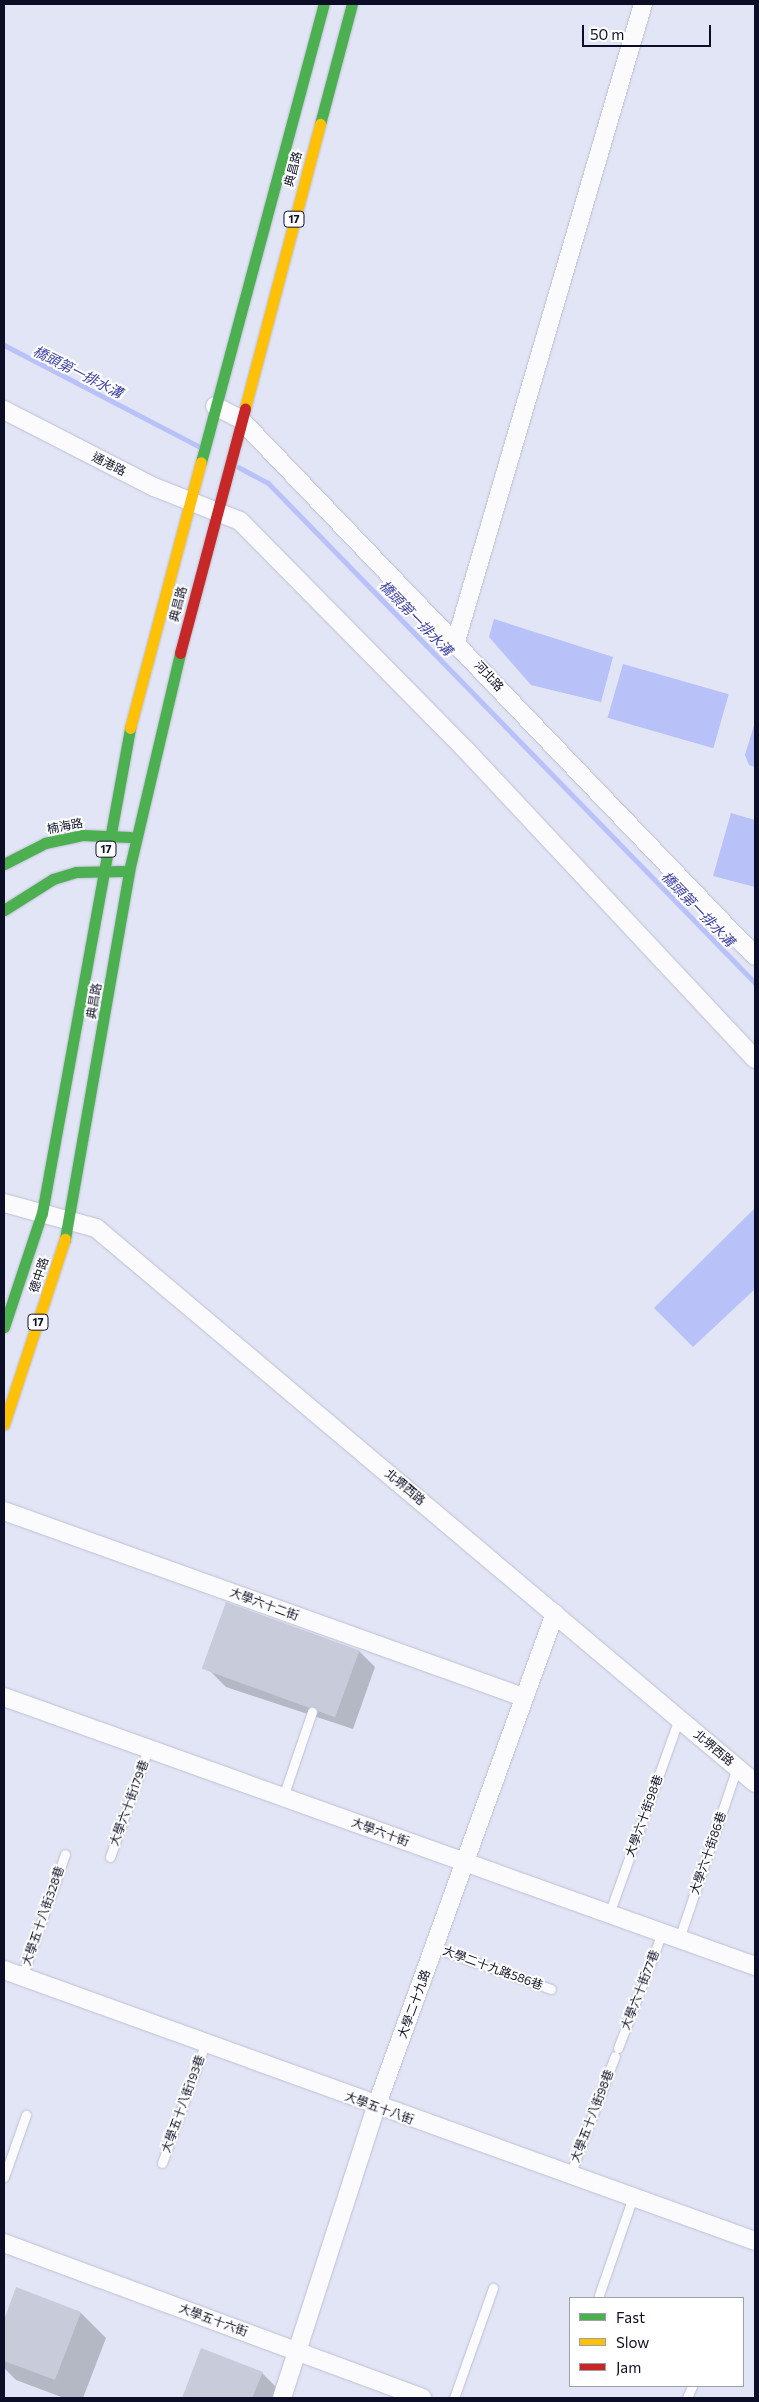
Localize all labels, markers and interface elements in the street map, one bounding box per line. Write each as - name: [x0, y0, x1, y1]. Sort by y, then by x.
- scale bar: [584, 15, 713, 47]
- text: 50 m: [590, 25, 624, 43]
- street label: 典昌路: [281, 150, 305, 188]
- road number: 17: [283, 210, 305, 228]
- water label: 橋頭第一排水溝: [31, 342, 125, 402]
- street label: 通港路: [90, 449, 128, 479]
- water label: 橋頭第一排水溝: [376, 577, 456, 659]
- street label: 典昌路: [166, 585, 190, 623]
- street label: 河北路: [471, 658, 507, 694]
- street label: 楠海路: [46, 815, 84, 837]
- road number: 17: [95, 841, 117, 858]
- water label: 橋頭第一排水溝: [658, 868, 738, 950]
- street label: 典昌路: [84, 982, 104, 1020]
- street label: 德中路: [27, 1256, 51, 1294]
- road number: 17: [27, 1314, 49, 1330]
- street label: 北堺西路: [382, 1466, 428, 1508]
- street label: 大學六十二街: [228, 1585, 300, 1623]
- street label: 北堺西路: [691, 1727, 737, 1769]
- street label: 大學六十街179巷: [107, 1758, 151, 1848]
- street label: 大學六十街98巷: [622, 1773, 666, 1859]
- street label: 大學六十街86巷: [687, 1810, 729, 1896]
- street label: 大學六十街: [349, 1815, 411, 1849]
- street label: 大學五十八街328巷: [19, 1864, 67, 1968]
- street label: 大學二十九路586巷: [441, 1943, 545, 1993]
- street label: 大學六十街77巷: [618, 1948, 662, 2032]
- street label: 大學二十九路: [395, 1968, 433, 2040]
- street label: 大學五十八街193巷: [159, 2053, 207, 2155]
- street label: 大學五十八街98巷: [568, 2067, 616, 2165]
- street label: 大學五十八街: [343, 2089, 415, 2127]
- legend: [569, 2297, 744, 2387]
- street label: 大學五十六街: [177, 2301, 249, 2339]
- text: Fast: [616, 2308, 645, 2326]
- text: Slow: [616, 2333, 649, 2351]
- text: Jam: [616, 2358, 641, 2376]

